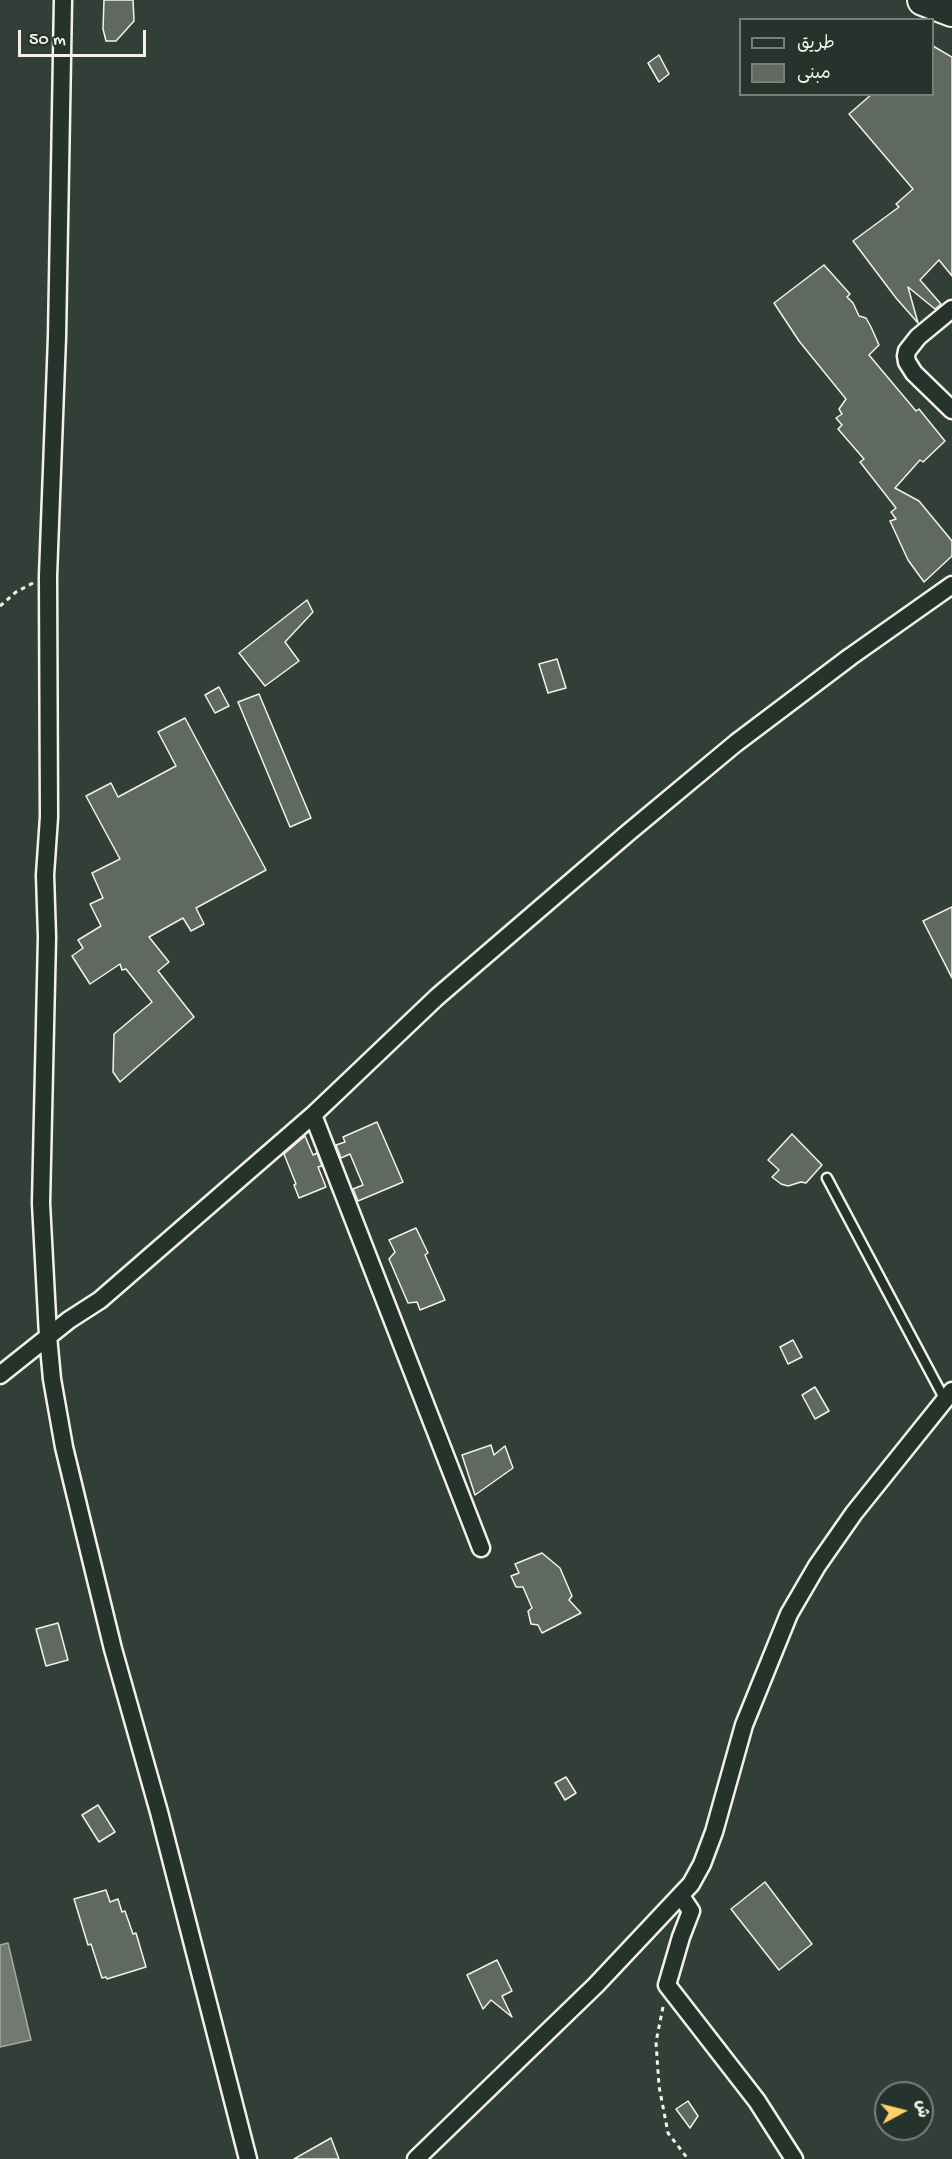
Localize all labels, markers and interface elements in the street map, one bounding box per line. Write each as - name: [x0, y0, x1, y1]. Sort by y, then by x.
- scale bar: [21, 18, 148, 56]
- legend: [739, 18, 934, 96]
- text: 50 m: [29, 30, 66, 51]
- text: طريق: [797, 34, 835, 55]
- text: مبنى: [797, 64, 831, 85]
- north arrow: [874, 2081, 934, 2141]
- text: ش: [910, 2099, 931, 2119]

